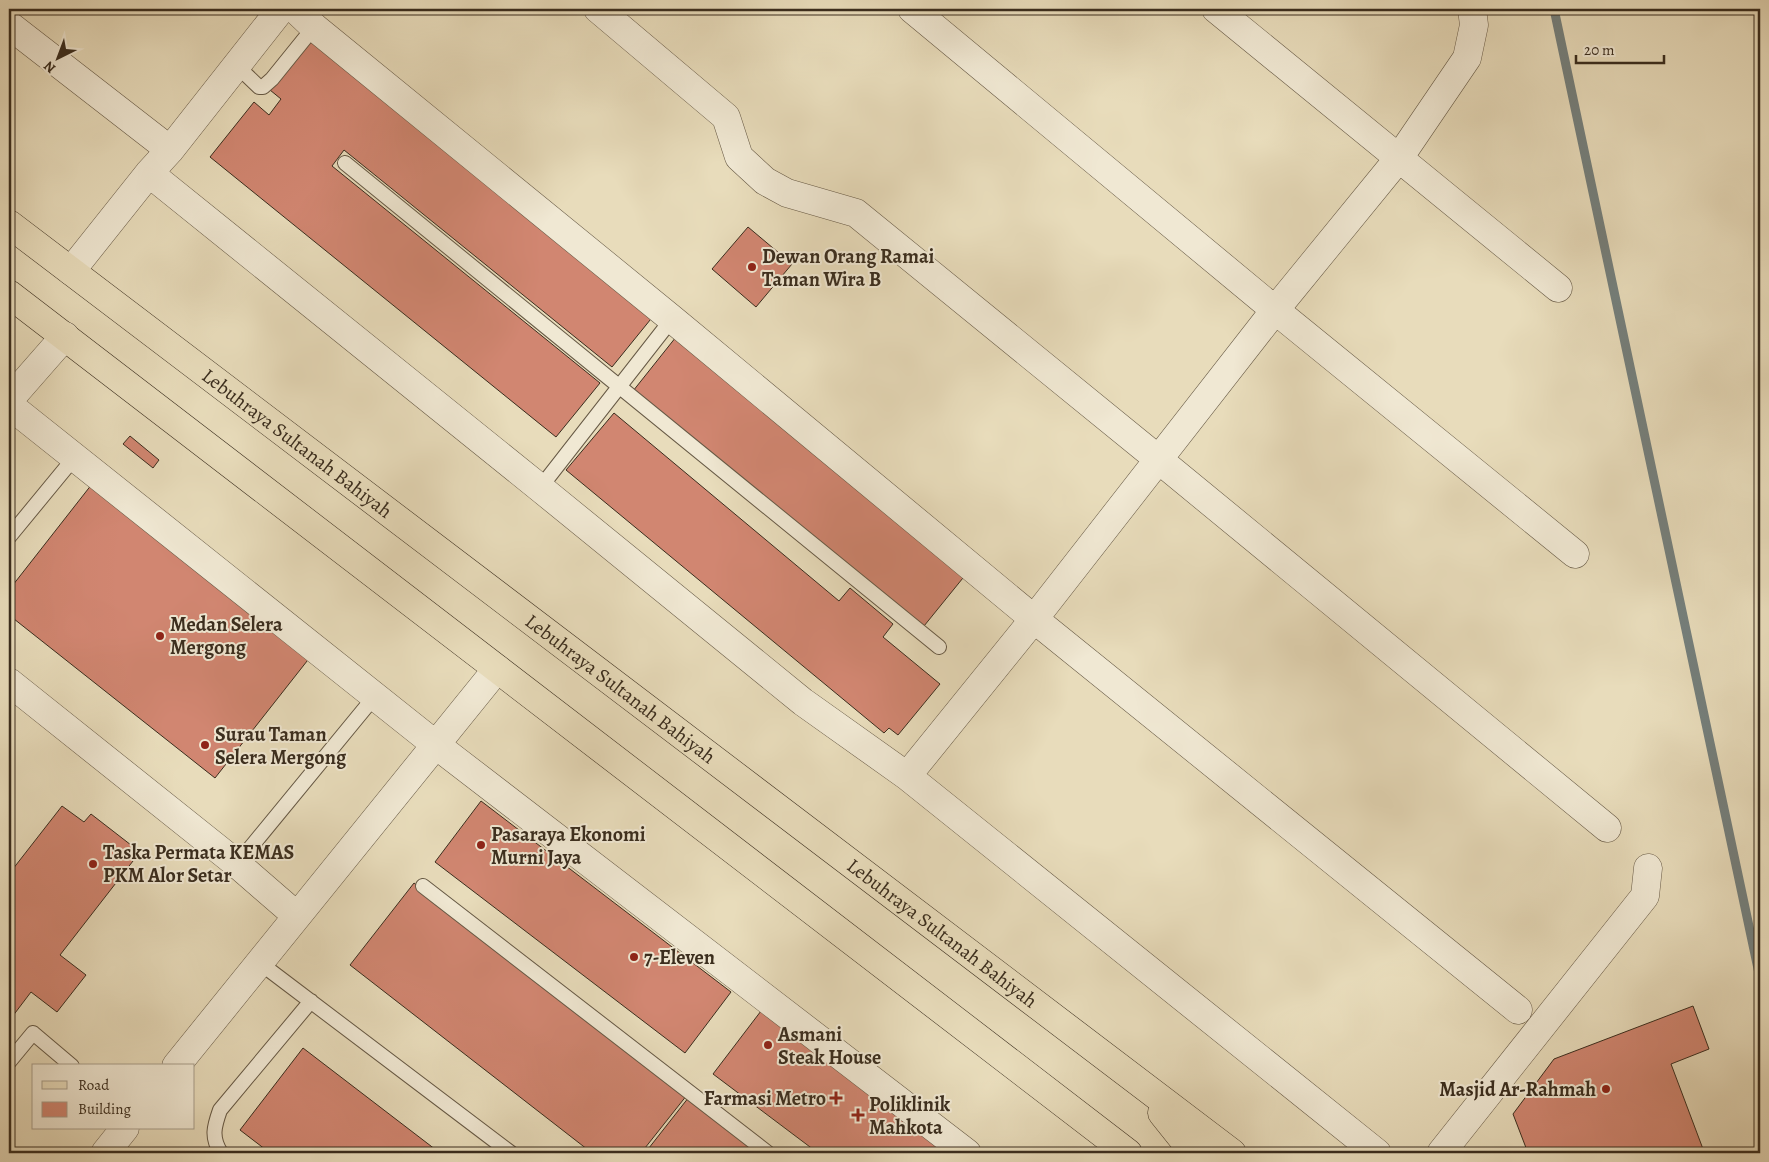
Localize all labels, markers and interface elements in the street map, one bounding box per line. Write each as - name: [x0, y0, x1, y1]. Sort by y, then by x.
- north arrow: [32, 32, 82, 82]
- scale bar: [1576, 32, 1664, 64]
- text: 20 m: [1584, 40, 1615, 60]
- text: N: [39, 57, 60, 78]
- place label: Dewan Orang Ramai Taman Wira B: [762, 243, 935, 293]
- marker: Dewan Orang Ramai Taman Wira B: [746, 261, 758, 273]
- street label: Lebuhraya Sultanah Bahiyah: [196, 362, 398, 524]
- street label: Lebuhraya Sultanah Bahiyah: [520, 607, 722, 770]
- place label: Medan Selera Mergong: [170, 611, 283, 661]
- marker: Medan Selera Mergong: [154, 630, 166, 642]
- place label: Surau Taman Selera Mergong: [215, 721, 347, 771]
- marker: Surau Taman Selera Mergong: [199, 739, 211, 751]
- place label: Pasaraya Ekonomi Murni Jaya: [491, 821, 646, 871]
- place label: Taska Permata KEMAS PKM Alor Setar: [103, 839, 294, 889]
- marker: Pasaraya Ekonomi Murni Jaya: [475, 839, 487, 851]
- street label: Lebuhraya Sultanah Bahiyah: [842, 852, 1043, 1014]
- marker: Taska Permata KEMAS PKM Alor Setar: [87, 858, 99, 870]
- place label: 7-Eleven: [644, 944, 715, 971]
- marker: 7-Eleven: [628, 951, 640, 963]
- place label: Asmani Steak House: [777, 1021, 881, 1071]
- marker: Asmani Steak House: [762, 1039, 774, 1051]
- legend: [32, 1064, 195, 1130]
- text: Road: [78, 1075, 110, 1095]
- place label: Masjid Ar-Rahmah: [1439, 1076, 1596, 1103]
- marker: Masjid Ar-Rahmah: [1600, 1083, 1612, 1095]
- place label: Farmasi Metro: [704, 1085, 826, 1112]
- place label: Poliklinik Mahkota: [869, 1091, 951, 1141]
- marker: Farmasi Metro: [830, 1092, 842, 1104]
- text: Building: [78, 1099, 131, 1119]
- marker: Poliklinik Mahkota: [851, 1108, 865, 1122]

